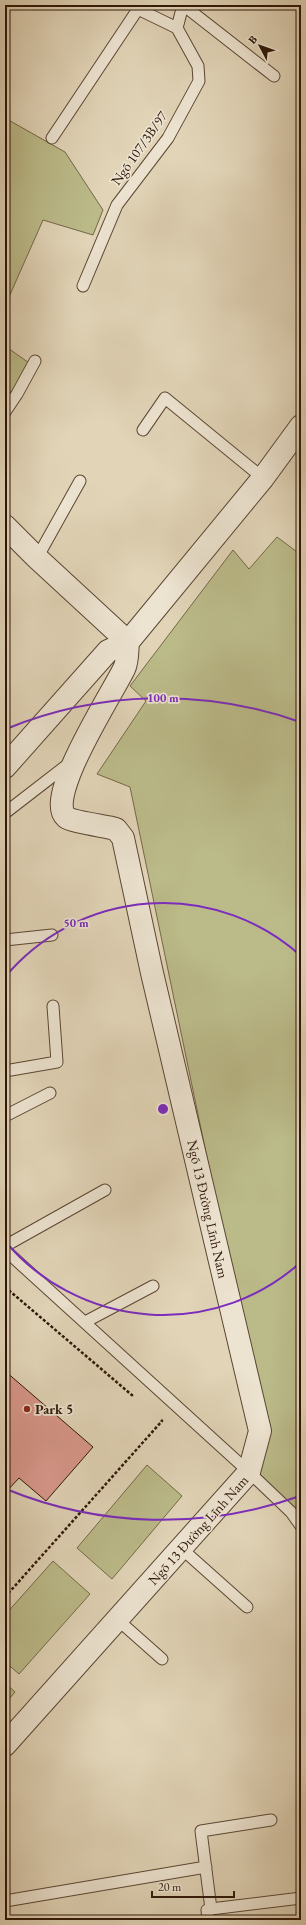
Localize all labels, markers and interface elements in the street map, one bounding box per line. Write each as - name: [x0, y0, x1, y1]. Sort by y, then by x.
- north arrow: [240, 26, 280, 66]
- text: B: [245, 32, 260, 47]
- street label: Ngõ 107/3B/97: [107, 107, 171, 189]
- text: 100 m: [147, 690, 179, 706]
- text: 50 m: [63, 915, 89, 931]
- centre of rings: [156, 1102, 170, 1116]
- street label: Ngõ 13 Đường Lĩnh Nam: [183, 1138, 233, 1280]
- place label: Park 5: [35, 1400, 73, 1418]
- marker: Park 5: [22, 1404, 32, 1414]
- street label: Ngõ 13 Đường Lĩnh Nam: [144, 1471, 252, 1589]
- scale bar: [152, 1873, 234, 1899]
- text: 20 m: [158, 1879, 182, 1895]

